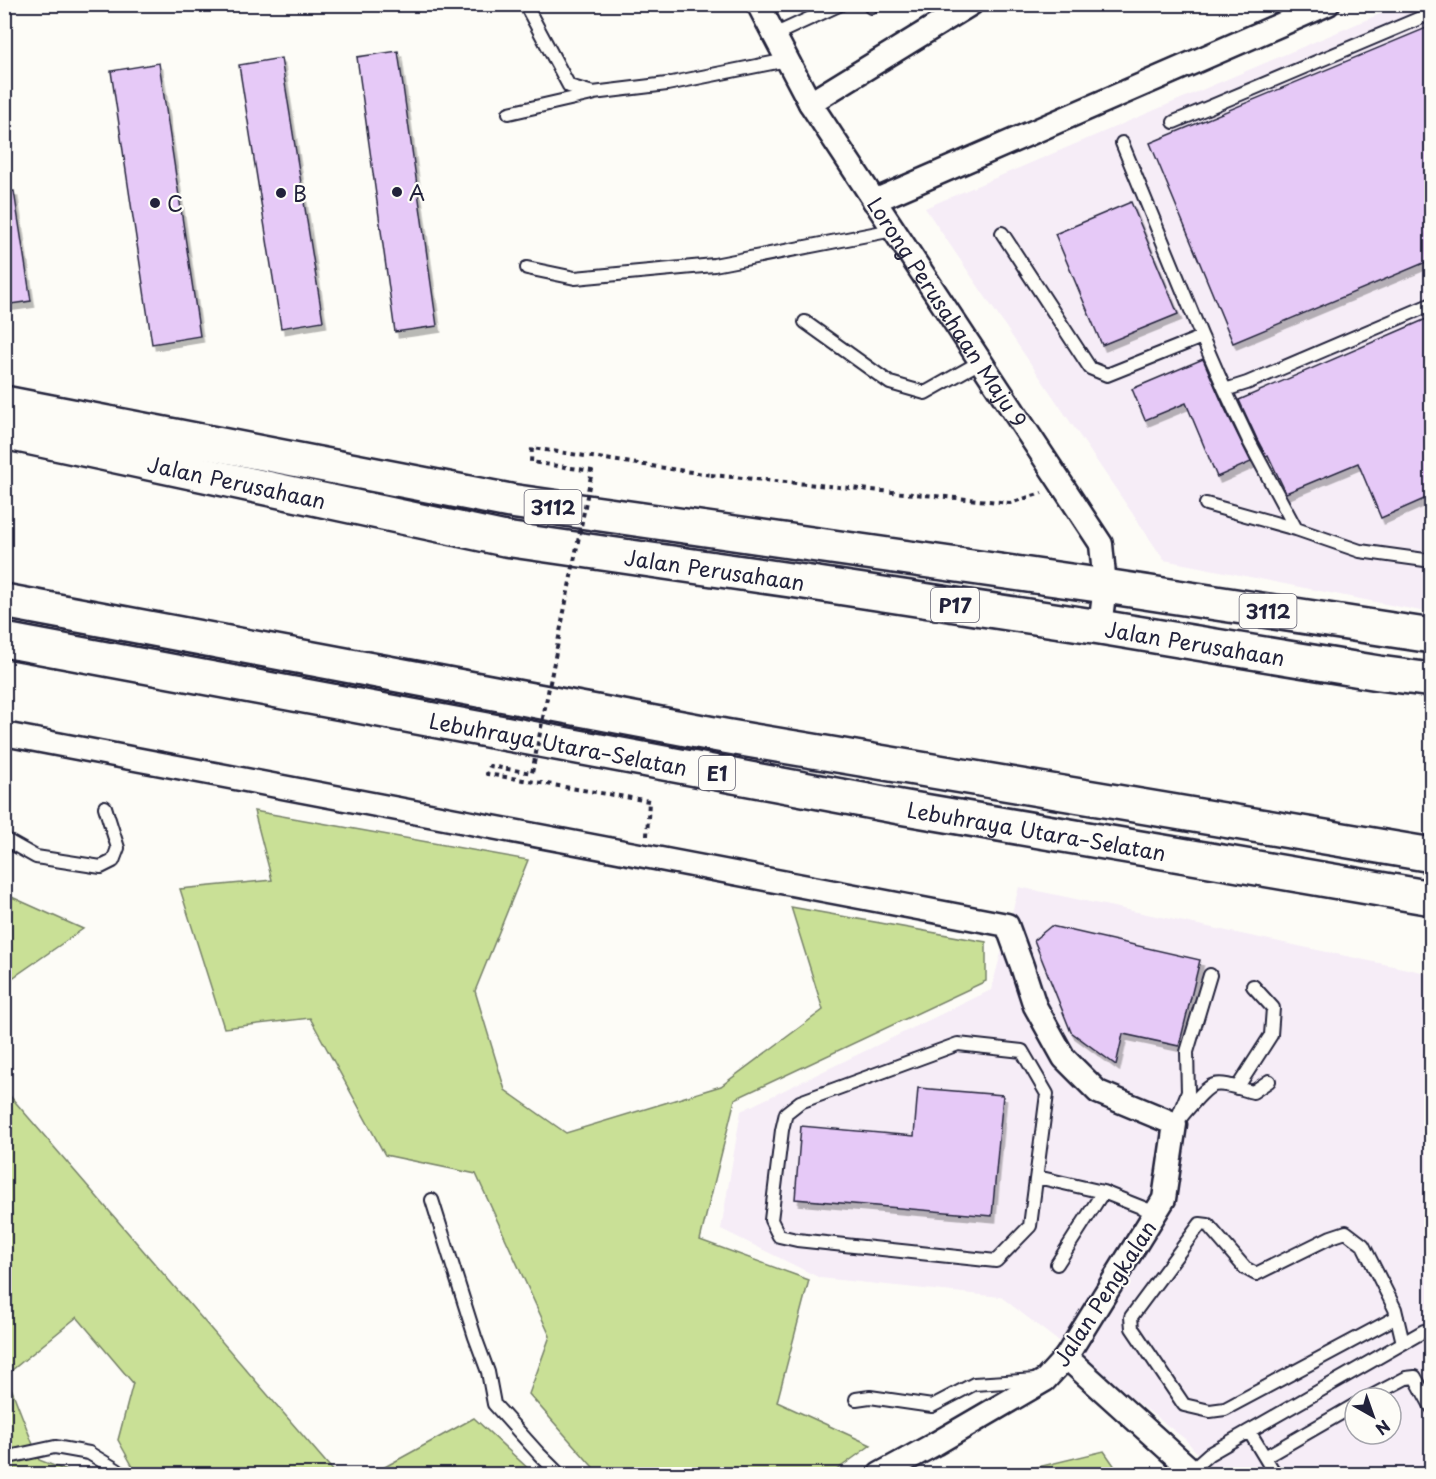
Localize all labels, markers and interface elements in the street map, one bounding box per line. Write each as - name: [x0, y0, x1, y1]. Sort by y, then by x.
- place label: A: [409, 176, 425, 208]
- place label: B: [293, 177, 307, 209]
- marker: A: [390, 185, 404, 199]
- marker: B: [274, 186, 288, 200]
- place label: C: [167, 187, 183, 219]
- street label: Lorong Perusahaan Maju 9: [860, 190, 1036, 433]
- marker: C: [148, 196, 162, 210]
- street label: Jalan Perusahaan: [145, 447, 329, 516]
- road number: 3112: [524, 490, 582, 524]
- street label: Jalan Perusahaan: [622, 540, 807, 598]
- road number: P17: [931, 588, 979, 622]
- road number: 3112: [1240, 594, 1296, 628]
- street label: Jalan Perusahaan: [1103, 612, 1287, 673]
- street label: Lebuhraya Utara–Selatan: [427, 704, 690, 783]
- road number: E1: [699, 756, 735, 790]
- street label: Lebuhraya Utara–Selatan: [905, 793, 1168, 868]
- street label: Jalan Pengkalan: [1045, 1214, 1163, 1372]
- north arrow: [1343, 1386, 1403, 1446]
- text: N: [1371, 1415, 1396, 1442]

